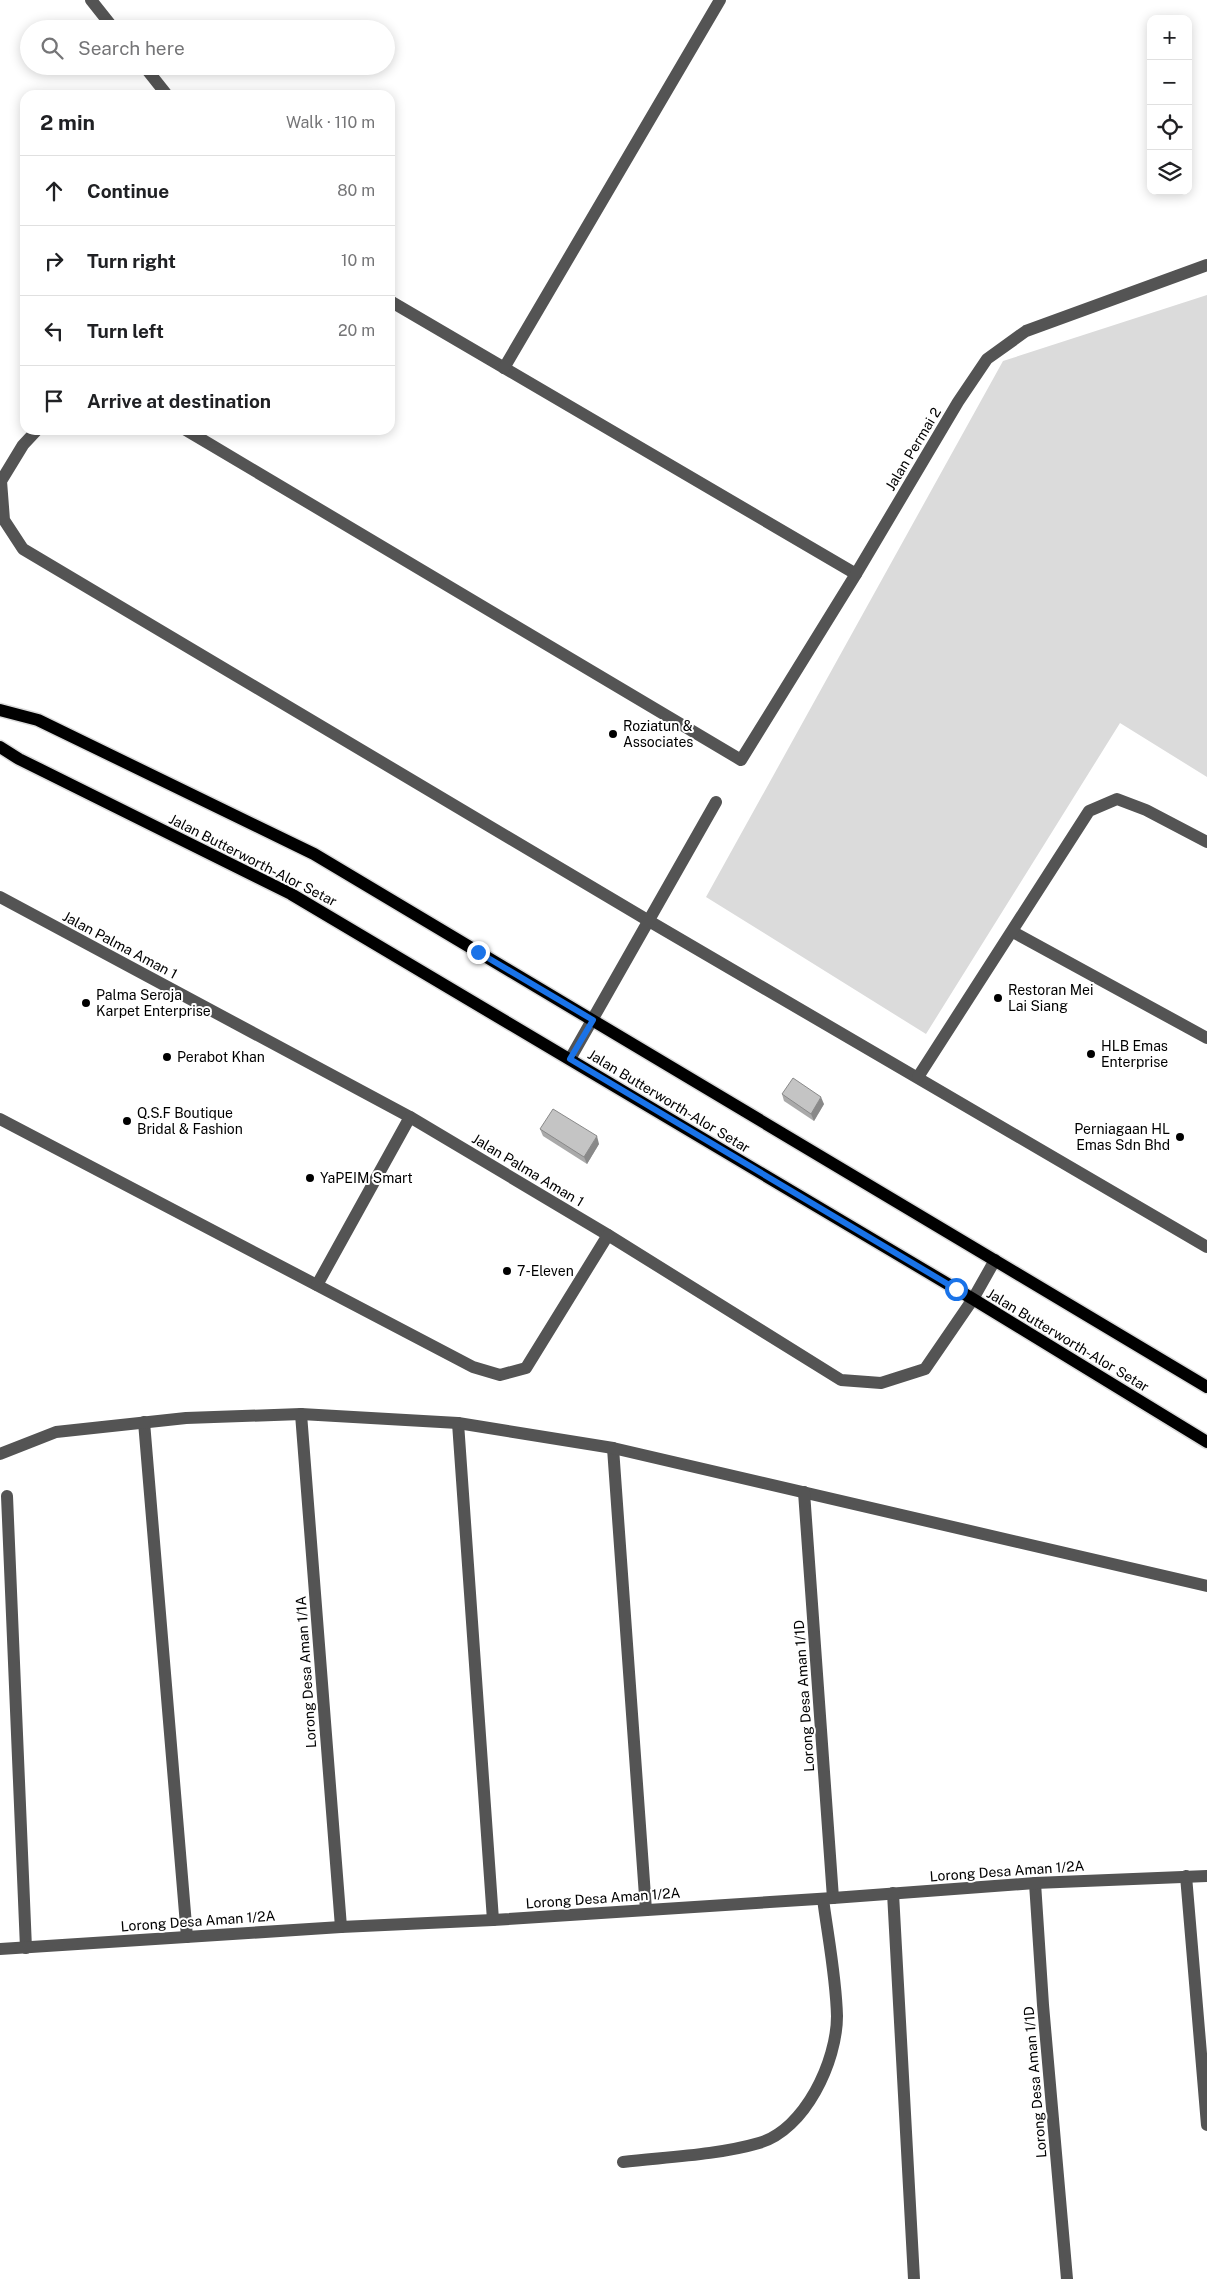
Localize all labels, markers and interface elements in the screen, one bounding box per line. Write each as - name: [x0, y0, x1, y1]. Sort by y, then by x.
- map controls: [1147, 15, 1192, 195]
- button: +: [1147, 15, 1192, 60]
- search box: [20, 20, 395, 75]
- icon: search: [38, 34, 66, 62]
- text: Search here: [78, 37, 185, 59]
- button: −: [1147, 60, 1192, 105]
- button: locate: [1147, 105, 1192, 150]
- text: 2 min: [40, 110, 95, 135]
- text: Walk · 110 m: [286, 113, 375, 132]
- button: layers: [1147, 150, 1192, 195]
- icon: ahead: [40, 177, 68, 205]
- text: Continue: [87, 180, 169, 202]
- text: 80 m: [337, 181, 375, 200]
- icon: right: [40, 247, 68, 275]
- text: Turn right: [87, 250, 176, 272]
- text: 10 m: [341, 251, 375, 270]
- icon: left: [40, 317, 68, 345]
- text: Turn left: [87, 320, 164, 342]
- text: 20 m: [338, 321, 375, 340]
- icon: arrive: [40, 387, 68, 415]
- text: Arrive at destination: [87, 390, 271, 412]
- street label: Jalan Permai 2: [882, 405, 944, 493]
- place label: Roziatun & Associates: [623, 718, 693, 750]
- marker: Roziatun & Associates: [607, 728, 619, 740]
- street label: Jalan Butterworth-Alor Setar: [166, 811, 340, 909]
- street label: Jalan Palma Aman 1: [60, 908, 180, 982]
- route end: [467, 941, 490, 964]
- place label: Restoran Mei Lai Siang: [1008, 982, 1093, 1014]
- place label: Palma Seroja Karpet Enterprise: [96, 987, 211, 1019]
- marker: Restoran Mei Lai Siang: [992, 992, 1004, 1004]
- marker: Palma Seroja Karpet Enterprise: [80, 997, 92, 1009]
- place label: HLB Emas Enterprise: [1101, 1038, 1168, 1070]
- street label: Jalan Butterworth-Alor Setar: [585, 1046, 753, 1156]
- marker: HLB Emas Enterprise: [1085, 1048, 1097, 1060]
- place label: Perabot Khan: [177, 1049, 265, 1065]
- marker: Perabot Khan: [161, 1051, 173, 1063]
- place label: Q.S.F Boutique Bridal & Fashion: [137, 1105, 243, 1137]
- marker: Q.S.F Boutique Bridal & Fashion: [121, 1115, 133, 1127]
- place label: Perniagaan HL Emas Sdn Bhd: [1074, 1121, 1170, 1153]
- street label: Jalan Palma Aman 1: [469, 1130, 587, 1210]
- marker: Perniagaan HL Emas Sdn Bhd: [1174, 1131, 1186, 1143]
- place label: YaPEIM Smart: [320, 1170, 413, 1186]
- marker: YaPEIM Smart: [304, 1172, 316, 1184]
- place label: 7-Eleven: [517, 1263, 574, 1279]
- marker: 7-Eleven: [501, 1265, 513, 1277]
- route start: [945, 1278, 968, 1301]
- street label: Jalan Butterworth-Alor Setar: [984, 1285, 1152, 1395]
- street label: Lorong Desa Aman 1/1A: [293, 1595, 319, 1749]
- street label: Lorong Desa Aman 1/1D: [791, 1619, 817, 1773]
- street label: Lorong Desa Aman 1/2A: [929, 1858, 1085, 1884]
- street label: Lorong Desa Aman 1/2A: [525, 1885, 681, 1911]
- street label: Lorong Desa Aman 1/2A: [120, 1908, 276, 1934]
- street label: Lorong Desa Aman 1/1D: [1020, 2005, 1050, 2159]

